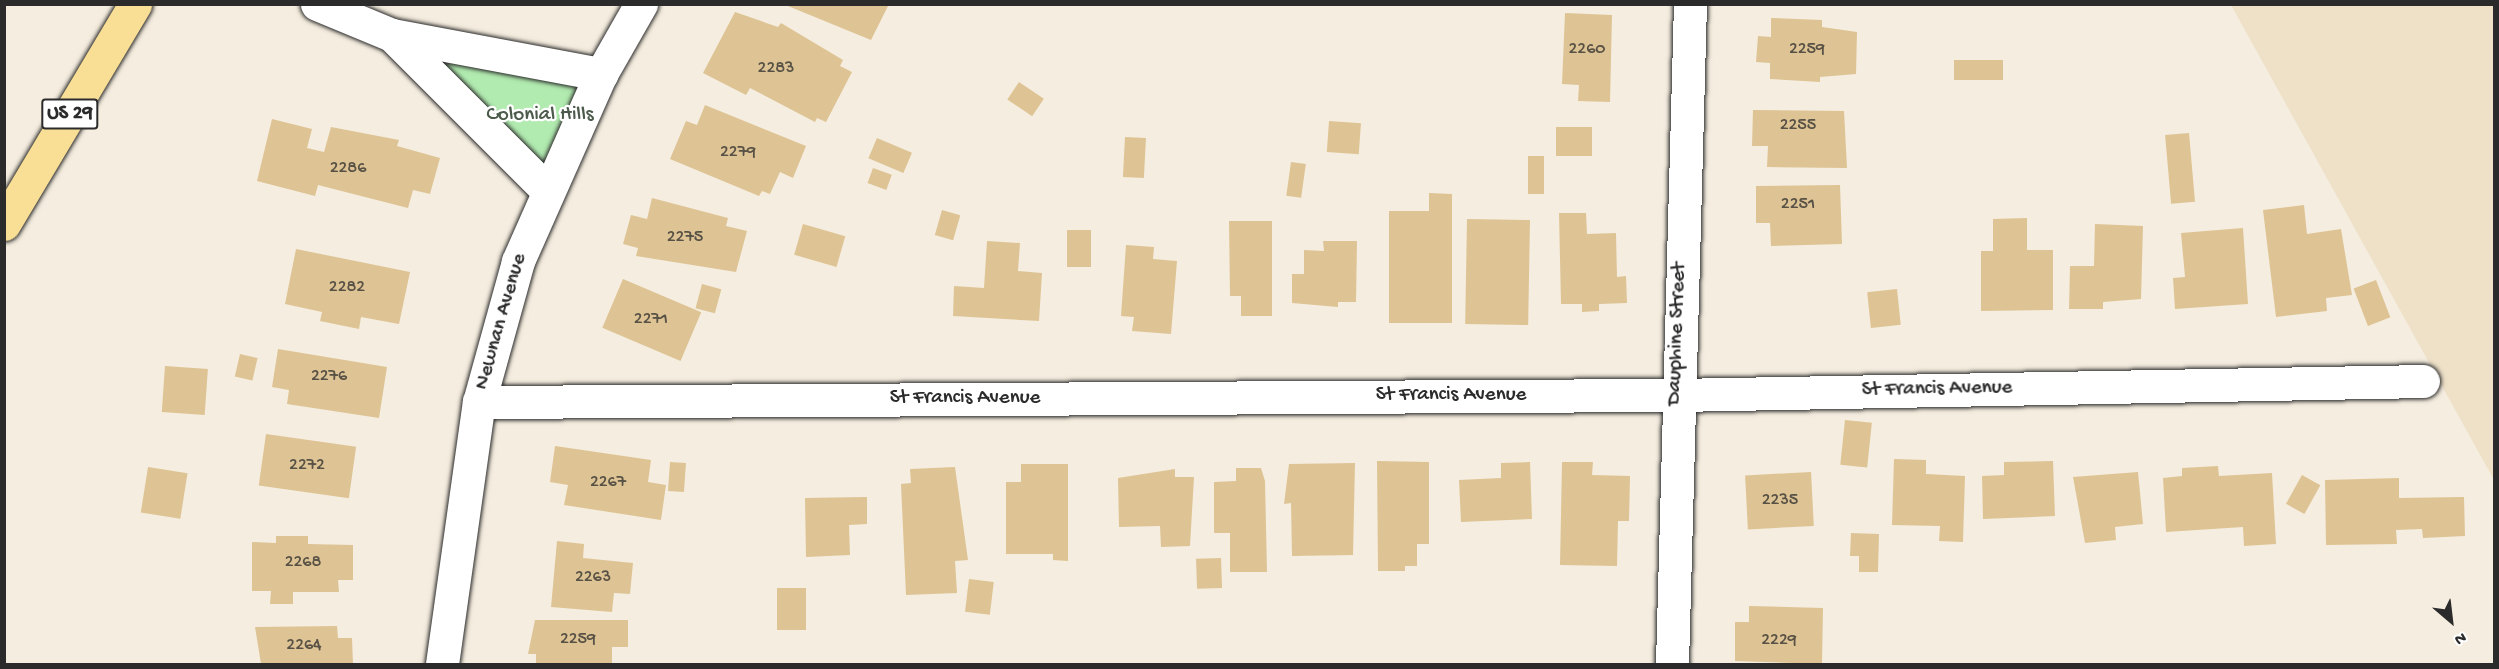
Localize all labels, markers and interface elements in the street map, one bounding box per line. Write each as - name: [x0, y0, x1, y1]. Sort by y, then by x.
- house number: 2260: [1569, 39, 1605, 61]
- house number: 2259: [1789, 39, 1825, 61]
- house number: 2283: [758, 58, 794, 80]
- road number: US 29: [40, 97, 100, 131]
- park label: Colonial Hills: [486, 103, 594, 129]
- house number: 2255: [1780, 115, 1816, 137]
- house number: 2279: [720, 142, 756, 164]
- house number: 2286: [330, 158, 366, 180]
- house number: 2251: [1781, 194, 1815, 216]
- house number: 2275: [667, 227, 703, 249]
- street label: Newnan Avenue: [471, 251, 533, 393]
- street label: Dauphine Street: [1663, 262, 1693, 406]
- house number: 2282: [329, 277, 365, 299]
- house number: 2271: [634, 309, 668, 331]
- house number: 2276: [311, 366, 347, 388]
- street label: St Francis Avenue: [1861, 376, 2013, 404]
- street label: St Francis Avenue: [1376, 383, 1526, 409]
- street label: St Francis Avenue: [890, 386, 1040, 412]
- house number: 2272: [289, 455, 325, 477]
- house number: 2267: [590, 472, 626, 494]
- house number: 2235: [1762, 490, 1798, 512]
- house number: 2268: [285, 552, 321, 574]
- house number: 2263: [575, 567, 611, 589]
- north arrow: [2421, 591, 2481, 651]
- text: N: [2451, 626, 2469, 648]
- house number: 2259: [560, 629, 596, 651]
- house number: 2229: [1761, 630, 1797, 652]
- house number: 2264: [286, 635, 322, 657]

